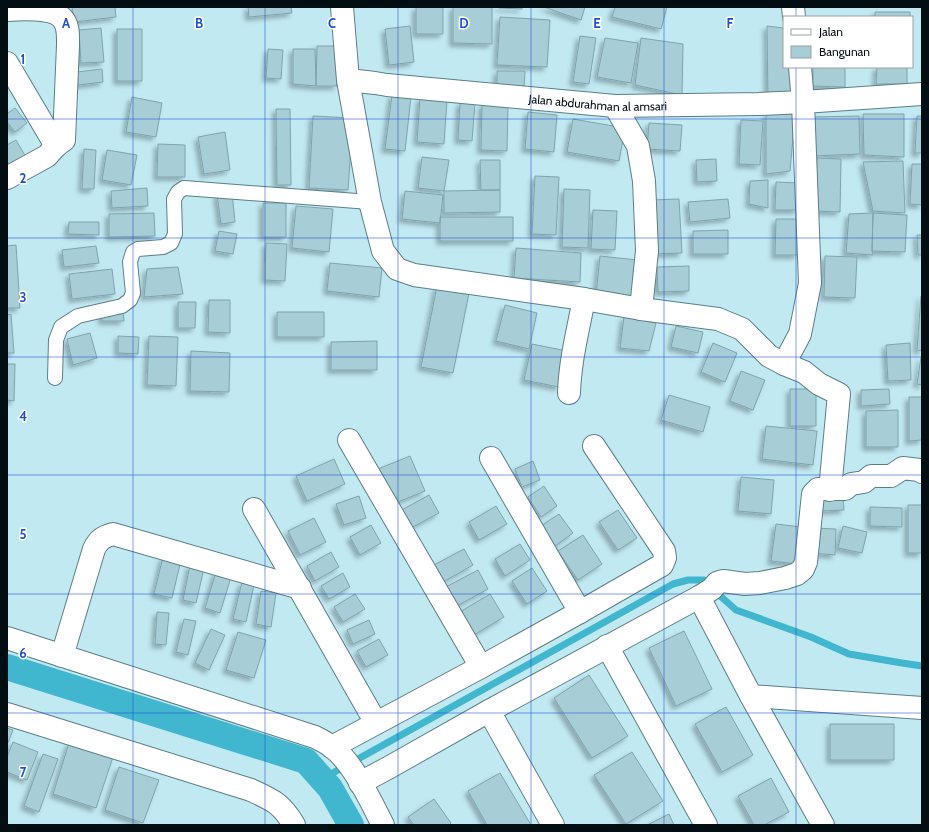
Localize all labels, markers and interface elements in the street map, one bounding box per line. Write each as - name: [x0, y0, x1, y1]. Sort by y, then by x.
- text: A: [62, 15, 71, 31]
- text: B: [195, 15, 203, 31]
- text: C: [328, 15, 336, 31]
- text: D: [459, 15, 469, 31]
- text: E: [593, 15, 601, 31]
- text: F: [727, 15, 734, 31]
- legend: [783, 16, 913, 68]
- text: Jalan: [818, 24, 843, 39]
- text: Bangunan: [819, 44, 870, 59]
- text: 1: [21, 51, 25, 67]
- street label: Jalan abdurahman al amsari: [527, 90, 667, 114]
- text: 2: [20, 170, 27, 186]
- text: 3: [19, 289, 27, 305]
- text: 4: [19, 408, 27, 424]
- text: 5: [20, 526, 27, 542]
- text: 6: [19, 645, 27, 661]
- text: 7: [20, 764, 27, 780]

